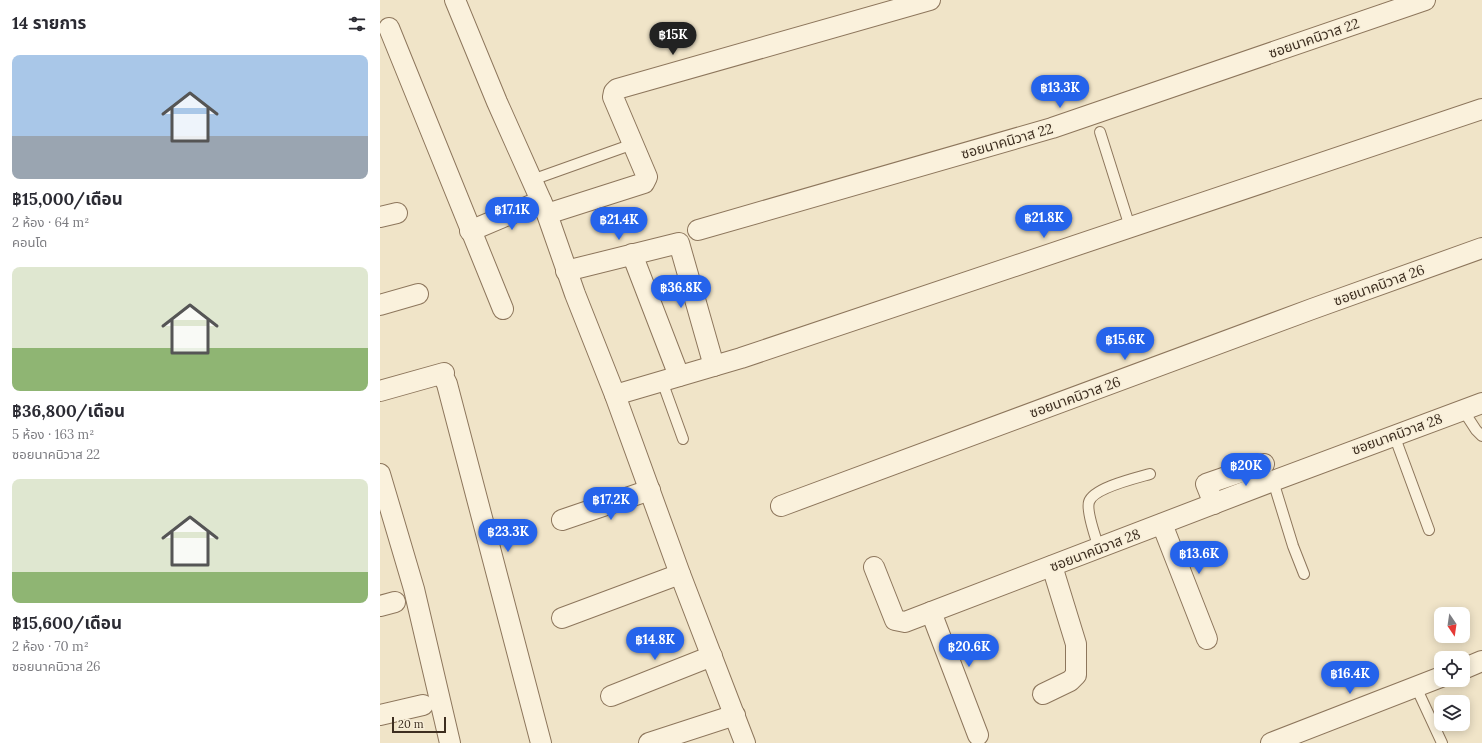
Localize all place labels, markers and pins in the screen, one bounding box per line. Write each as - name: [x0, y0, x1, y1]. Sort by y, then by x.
- pin: ฿15K: [649, 22, 697, 56]
- pin: ฿13.3K: [1027, 75, 1093, 109]
- pin: ฿17.1K: [479, 197, 545, 231]
- pin: ฿21.8K: [1011, 205, 1077, 239]
- pin: ฿21.4K: [586, 207, 652, 241]
- pin: ฿36.8K: [648, 275, 714, 309]
- pin: ฿15.6K: [1092, 327, 1158, 361]
- pin: ฿20K: [1222, 453, 1270, 487]
- pin: ฿17.2K: [578, 487, 644, 521]
- pin: ฿23.3K: [475, 519, 541, 553]
- pin: ฿13.6K: [1166, 541, 1232, 575]
- pin: ฿14.8K: [622, 627, 688, 661]
- pin: ฿20.6K: [936, 634, 1002, 668]
- pin: ฿16.4K: [1317, 661, 1383, 695]

